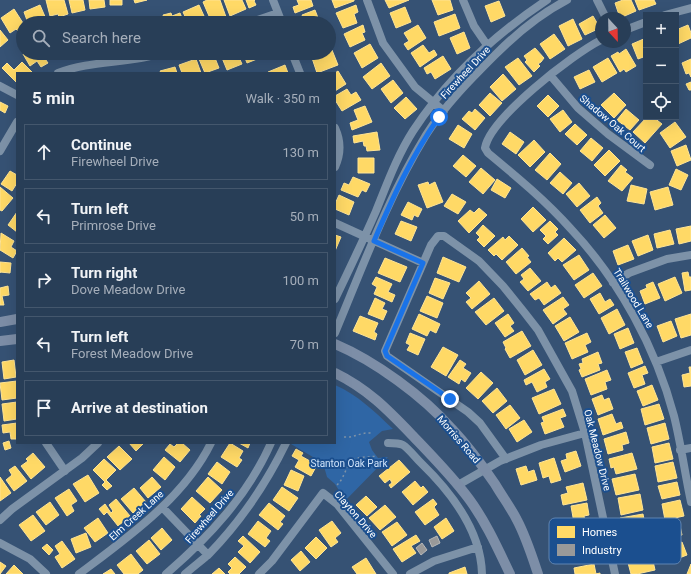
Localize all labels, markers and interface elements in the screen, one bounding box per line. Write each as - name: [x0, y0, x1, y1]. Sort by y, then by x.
- north arrow: [595, 12, 631, 48]
- map controls: [643, 12, 679, 120]
- button: +: [643, 12, 679, 48]
- search box: [16, 16, 336, 60]
- icon: search: [30, 27, 52, 49]
- text: Search here: [62, 29, 141, 47]
- street label: Firewheel Drive: [438, 44, 492, 101]
- button: −: [643, 48, 679, 84]
- button: locate: [643, 84, 679, 120]
- text: 5 min: [32, 88, 75, 108]
- text: Walk · 350 m: [245, 91, 320, 106]
- street label: Shadow Oak Court: [577, 93, 648, 154]
- route start: [430, 108, 448, 126]
- text: Continue: [71, 136, 132, 154]
- icon: ahead: [33, 141, 55, 163]
- text: 130 m: [282, 145, 319, 160]
- text: Firewheel Drive: [71, 154, 159, 169]
- text: Turn left: [71, 200, 128, 218]
- icon: left: [33, 205, 55, 227]
- text: 50 m: [290, 209, 319, 224]
- text: Primrose Drive: [71, 218, 156, 233]
- text: Turn right: [71, 264, 137, 282]
- street label: Trailwood Lane: [611, 266, 656, 330]
- icon: right: [33, 269, 55, 291]
- text: 100 m: [282, 273, 319, 288]
- text: Dove Meadow Drive: [71, 282, 185, 297]
- text: Turn left: [71, 328, 128, 346]
- icon: left: [33, 333, 55, 355]
- text: 70 m: [290, 337, 319, 352]
- text: Forest Meadow Drive: [71, 346, 193, 361]
- route end: [441, 390, 459, 408]
- icon: arrive: [33, 397, 55, 419]
- text: Arrive at destination: [71, 399, 208, 417]
- street label: Oak Meadow Drive: [582, 408, 613, 492]
- street label: Morriss Road: [435, 413, 482, 465]
- park label: Stanton Oak Park: [310, 458, 388, 469]
- street label: Firewheel Drive: [183, 487, 236, 545]
- street label: Elm Creek Lane: [107, 488, 166, 543]
- street label: Clayton Drive: [332, 489, 379, 540]
- legend: [549, 518, 681, 564]
- text: Homes: [582, 526, 618, 539]
- text: Industry: [582, 544, 622, 557]

